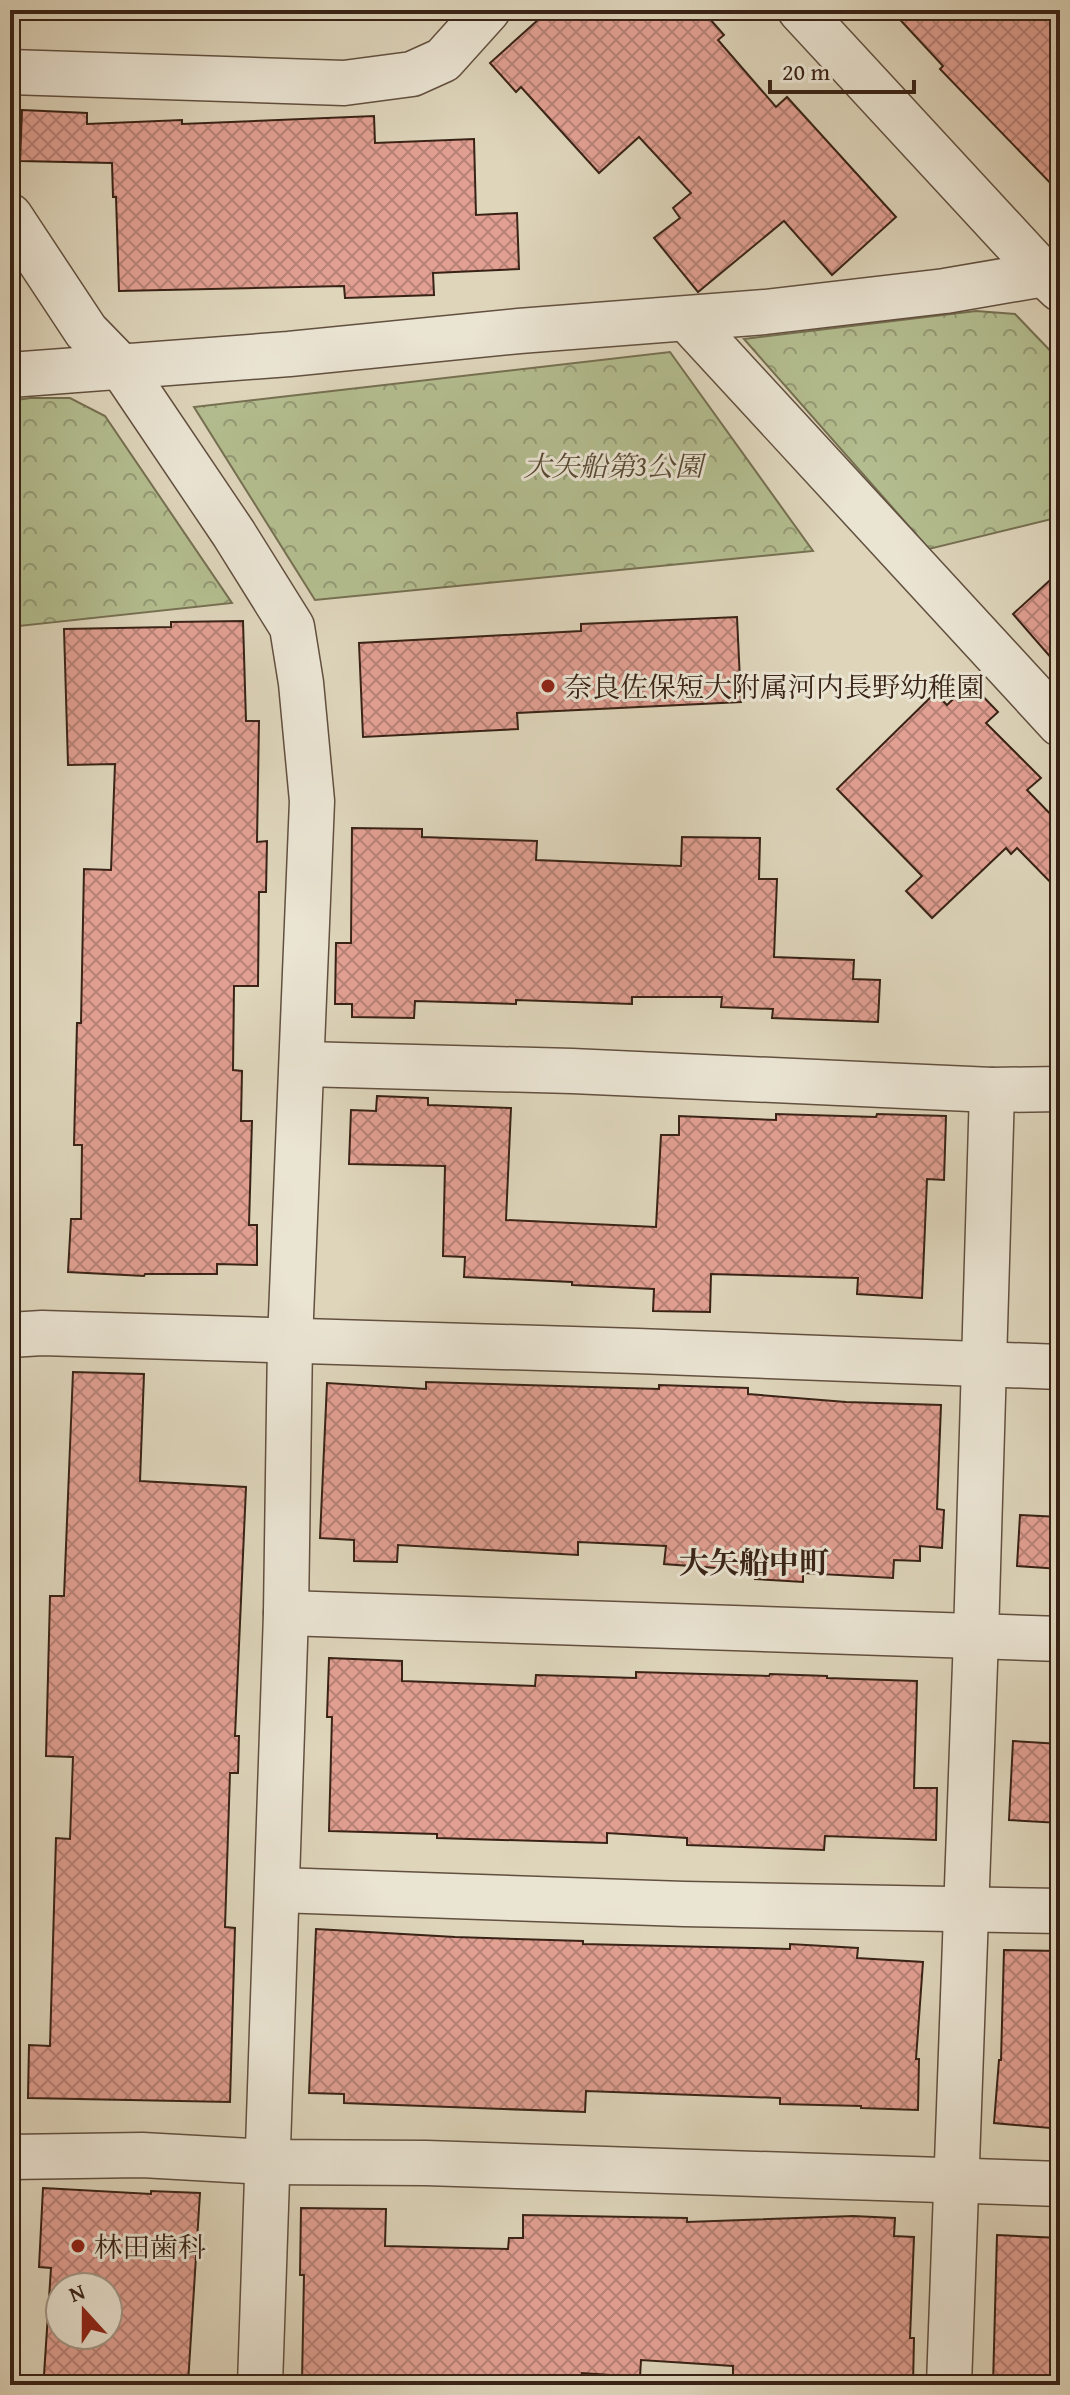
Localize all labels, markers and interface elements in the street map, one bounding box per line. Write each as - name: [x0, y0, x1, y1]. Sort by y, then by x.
- scale bar: [770, 44, 914, 94]
- text: 20 m: [782, 54, 830, 89]
- park label: 大矢船第3公園: [523, 445, 707, 486]
- place label: 奈良佐保短大附属河内長野幼稚園: [564, 666, 984, 707]
- marker: 奈良佐保短大附属河内長野幼稚園: [539, 677, 557, 695]
- district label: 大矢船中町: [679, 1540, 829, 1584]
- place label: 林田歯科: [94, 2226, 206, 2267]
- marker: 林田歯科: [69, 2237, 87, 2255]
- north arrow: [44, 2271, 124, 2351]
- text: N: [64, 2275, 90, 2310]

